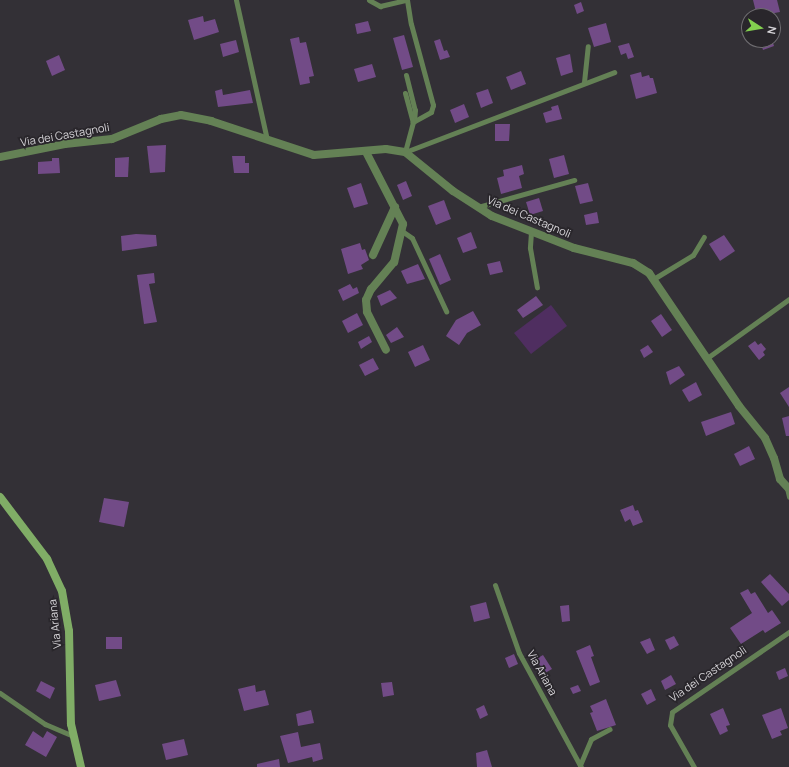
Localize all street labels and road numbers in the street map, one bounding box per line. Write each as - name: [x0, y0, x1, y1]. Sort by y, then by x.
- street label: Via dei Castagnoli: [20, 121, 110, 149]
- street label: Via dei Castagnoli: [485, 193, 573, 241]
- street label: Via Ariana: [46, 599, 64, 649]
- street label: Via dei Castagnoli: [667, 643, 749, 705]
- street label: Via Ariana: [524, 648, 560, 698]

